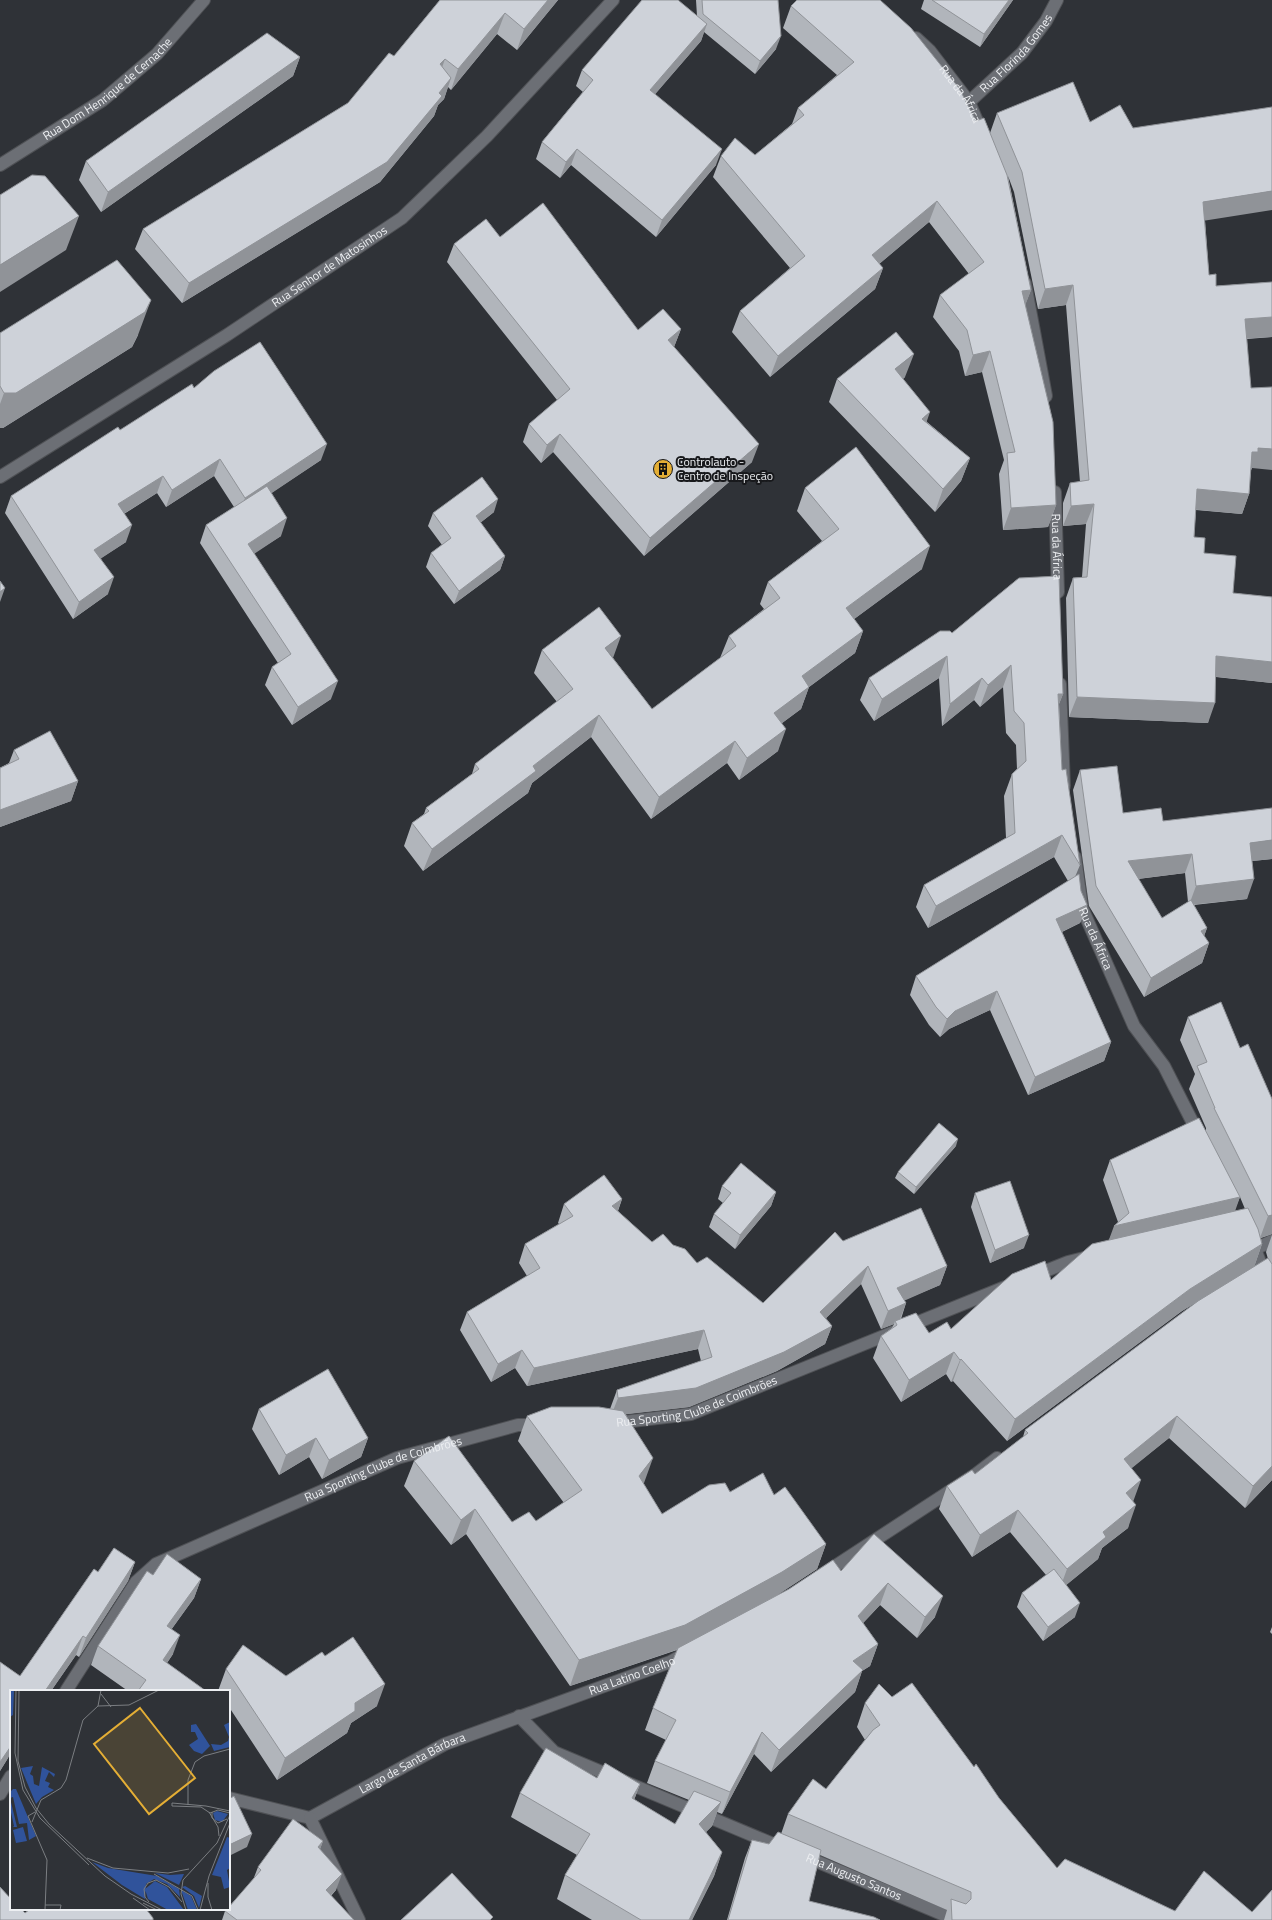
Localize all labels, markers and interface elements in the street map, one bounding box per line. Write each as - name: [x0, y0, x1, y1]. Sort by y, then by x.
- street label: Rua Florinda Gomes: [975, 10, 1057, 97]
- street label: Rua Dom Henrique de Cernache: [39, 33, 176, 145]
- street label: Rua da África: [935, 61, 987, 126]
- street label: Rua Senhor de Matosinhos: [267, 220, 391, 312]
- place label: Controlauto - Centro de Inspeção: [677, 452, 773, 485]
- building icon: Controlauto - Centro de Inspeção: [652, 458, 674, 480]
- street label: Rua da África: [1047, 513, 1068, 580]
- street label: Rua da África: [1074, 904, 1118, 973]
- street label: Rua Sporting Clube de Coimbrões: [615, 1370, 780, 1432]
- street label: Rua Sporting Clube de Coimbrões: [301, 1431, 464, 1507]
- street label: Rua Latino Coelho: [586, 1651, 679, 1700]
- inset map: [10, 1690, 230, 1910]
- street label: Largo de Santa Bárbara: [355, 1727, 468, 1798]
- street label: Rua Augusto Santos: [803, 1848, 905, 1905]

